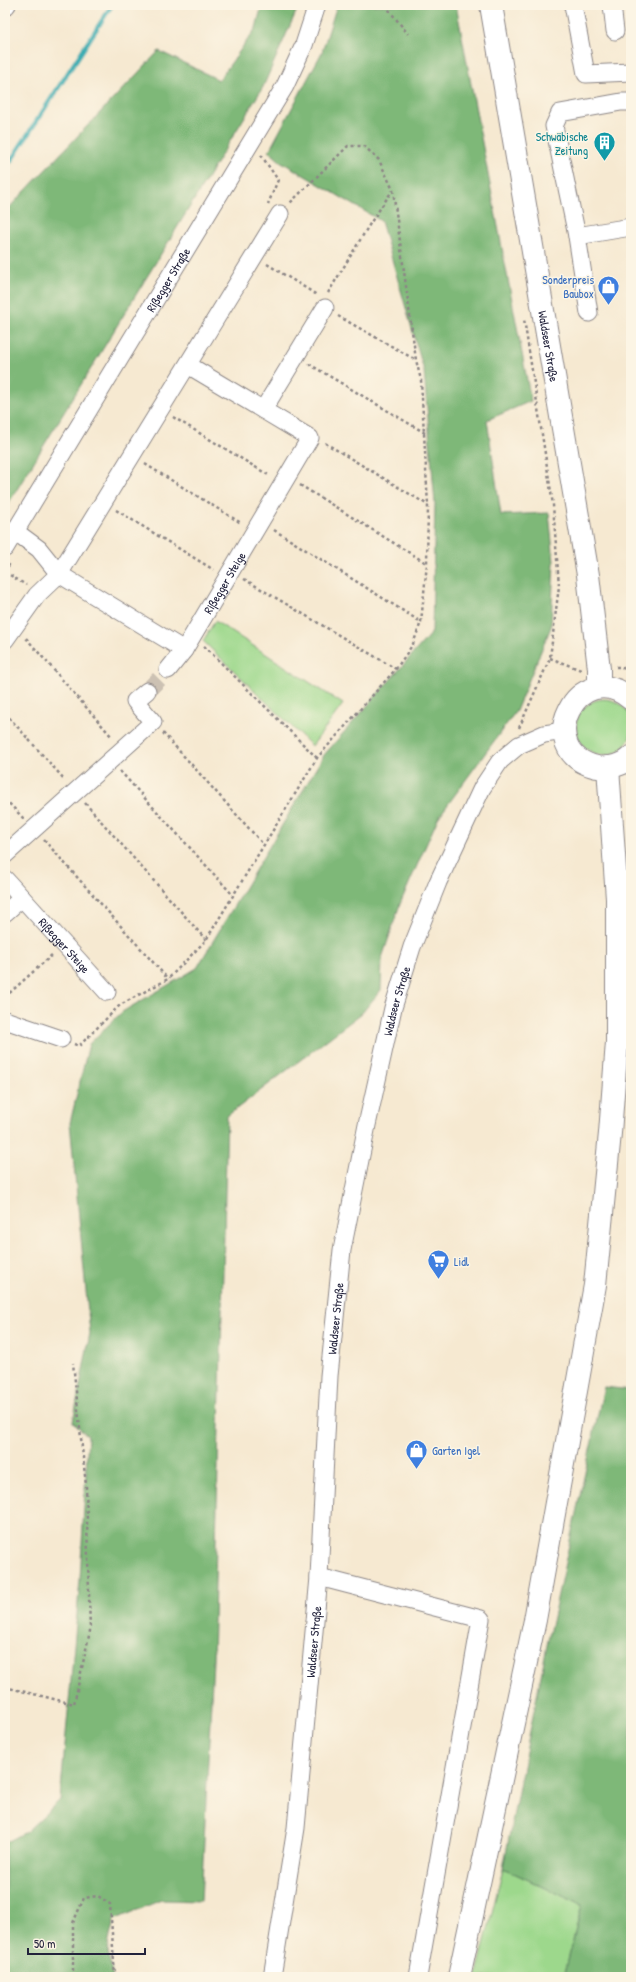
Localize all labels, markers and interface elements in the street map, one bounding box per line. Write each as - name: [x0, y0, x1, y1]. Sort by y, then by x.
- place label: Schwäbische Zeitung: [536, 128, 588, 159]
- building icon: Schwäbische Zeitung: [591, 130, 617, 163]
- street label: Rißegger Straße: [142, 244, 194, 315]
- place label: Sonderpreis Baubox: [542, 271, 594, 302]
- shop icon: Sonderpreis Baubox: [596, 273, 622, 306]
- street label: Waldseer Straße: [535, 309, 563, 383]
- street label: Rißegger Steige: [199, 548, 249, 617]
- street label: Rißegger Steige: [35, 914, 94, 977]
- street label: Waldseer Straße: [379, 964, 414, 1037]
- supermarket icon: Lidl: [426, 1248, 452, 1281]
- place label: Lidl: [454, 1253, 470, 1270]
- street label: Waldseer Straße: [323, 1282, 347, 1355]
- shop icon: Garten Igel: [404, 1437, 430, 1470]
- place label: Garten Igel: [432, 1442, 481, 1459]
- street label: Waldseer Straße: [301, 1605, 325, 1678]
- scale bar: [28, 1930, 145, 1956]
- text: 50 m: [34, 1935, 55, 1952]

